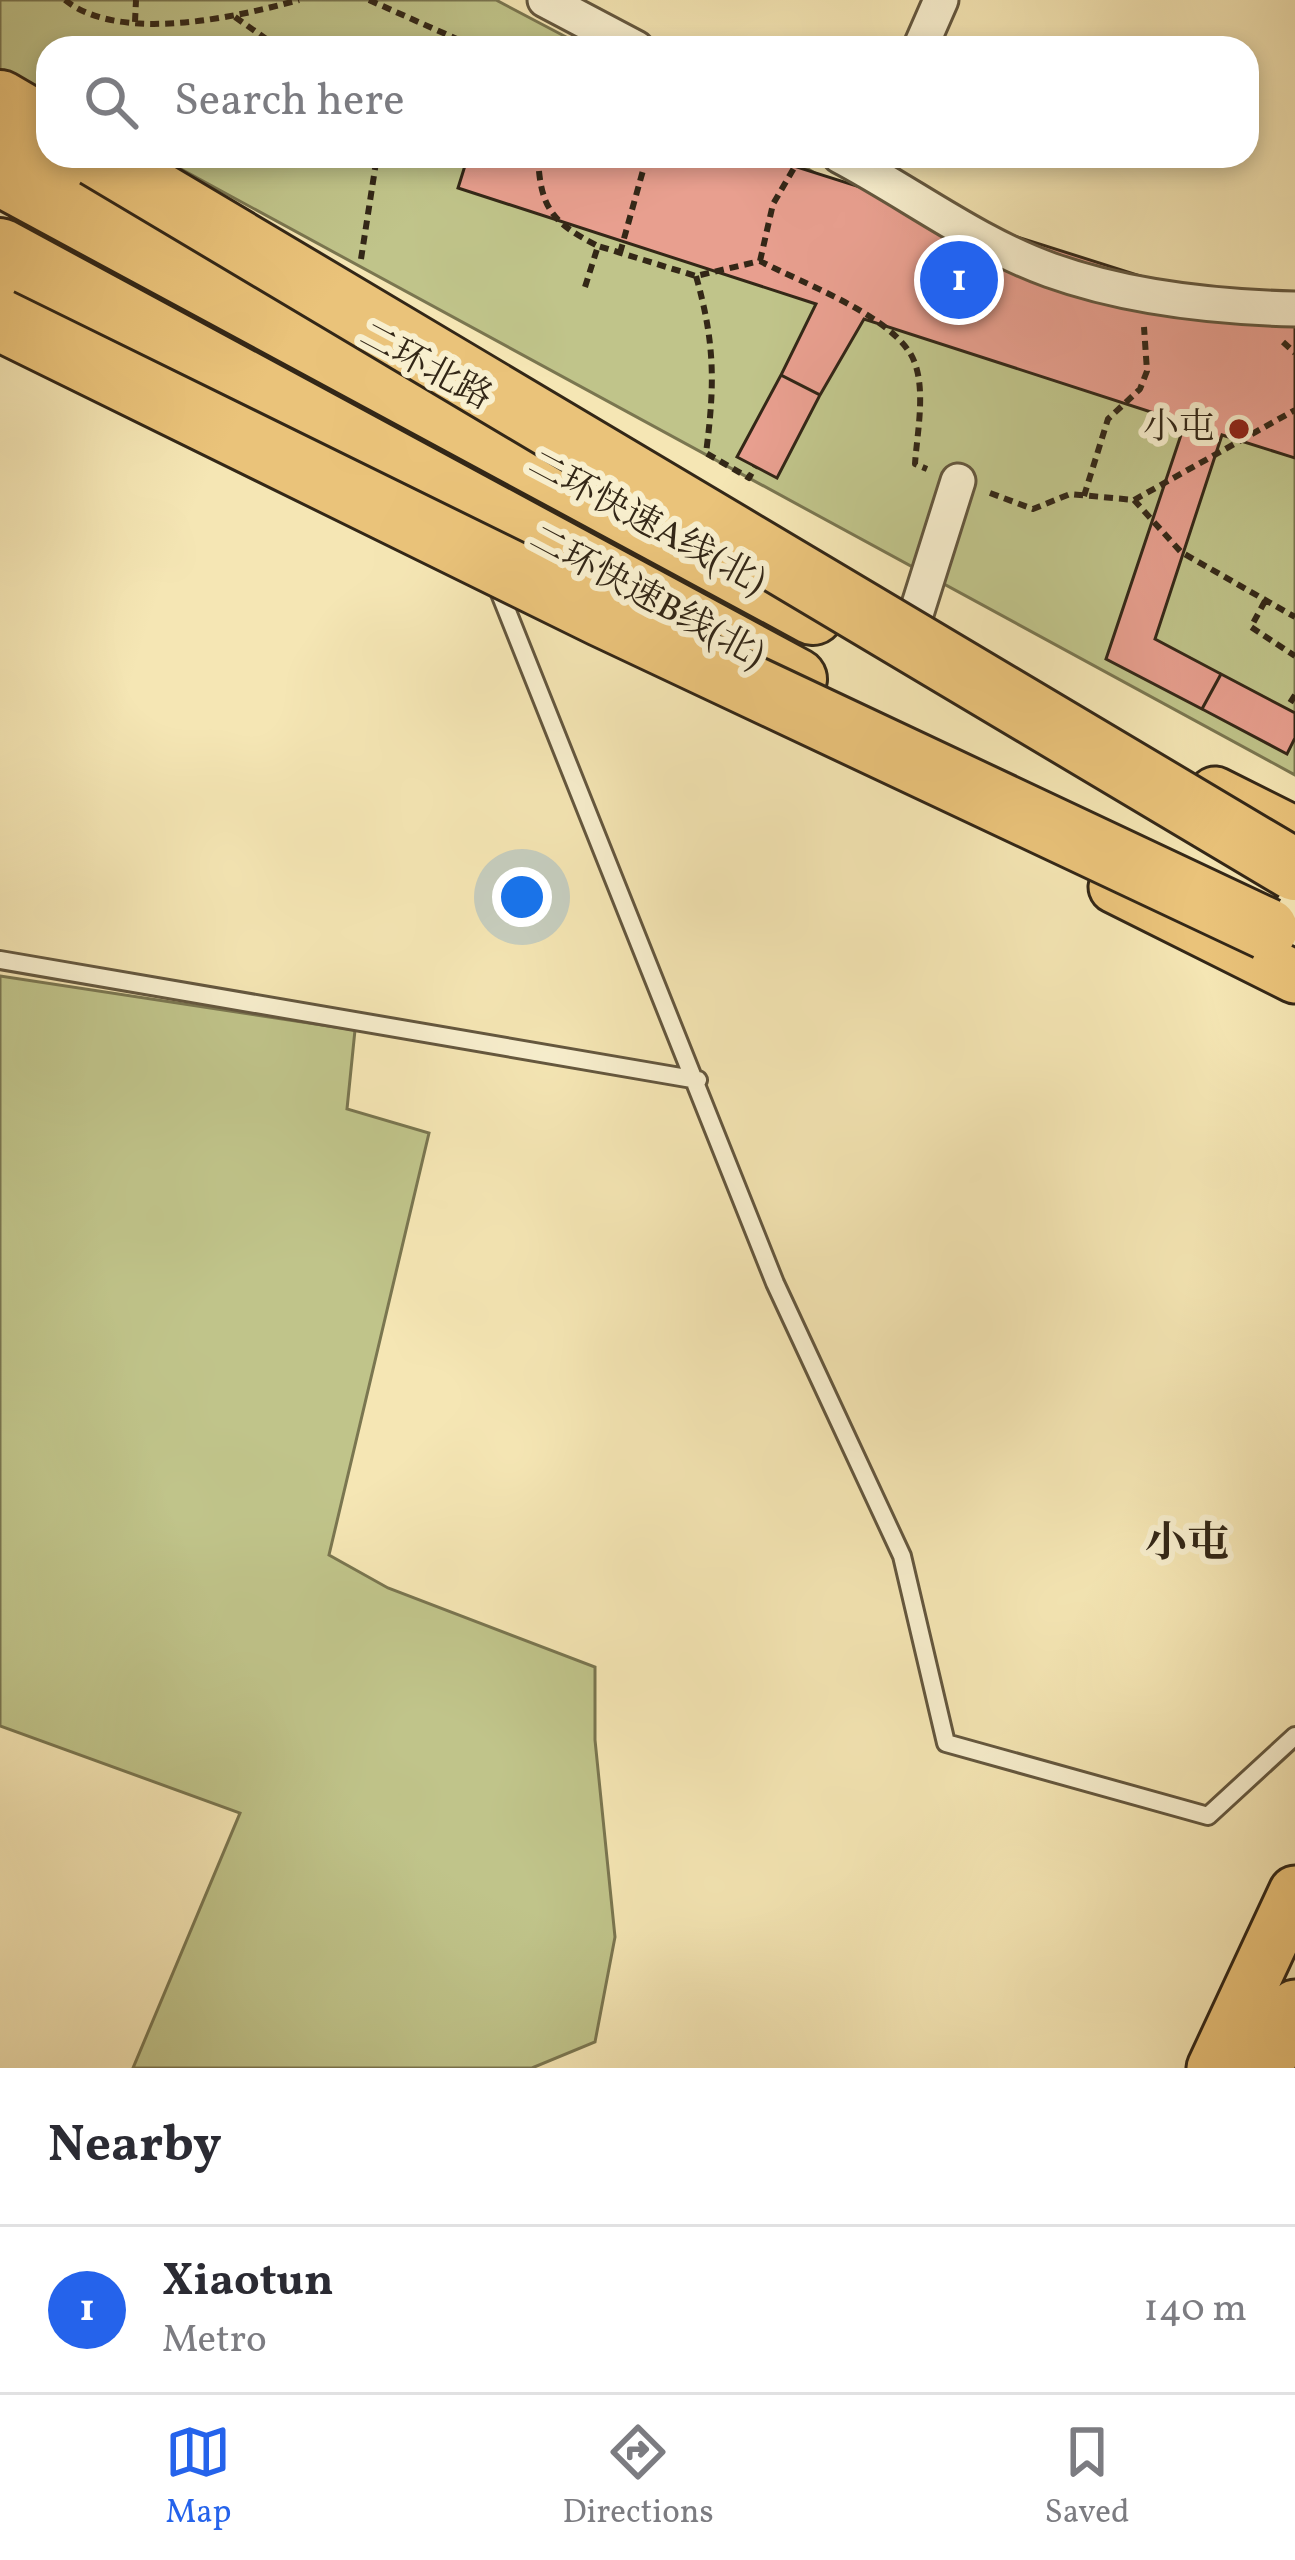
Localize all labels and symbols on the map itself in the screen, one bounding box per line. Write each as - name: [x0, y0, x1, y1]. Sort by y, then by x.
- pin: 1: [920, 235, 998, 325]
- street label: 二环北路: [350, 312, 500, 424]
- place label: 小屯: [1143, 404, 1215, 454]
- marker: 小屯: [1226, 416, 1252, 442]
- street label: 二环快速A线(北): [518, 440, 774, 608]
- street label: 二环快速B线(北): [520, 515, 772, 681]
- your location: [492, 867, 552, 927]
- district label: 小屯: [1145, 1516, 1229, 1575]

